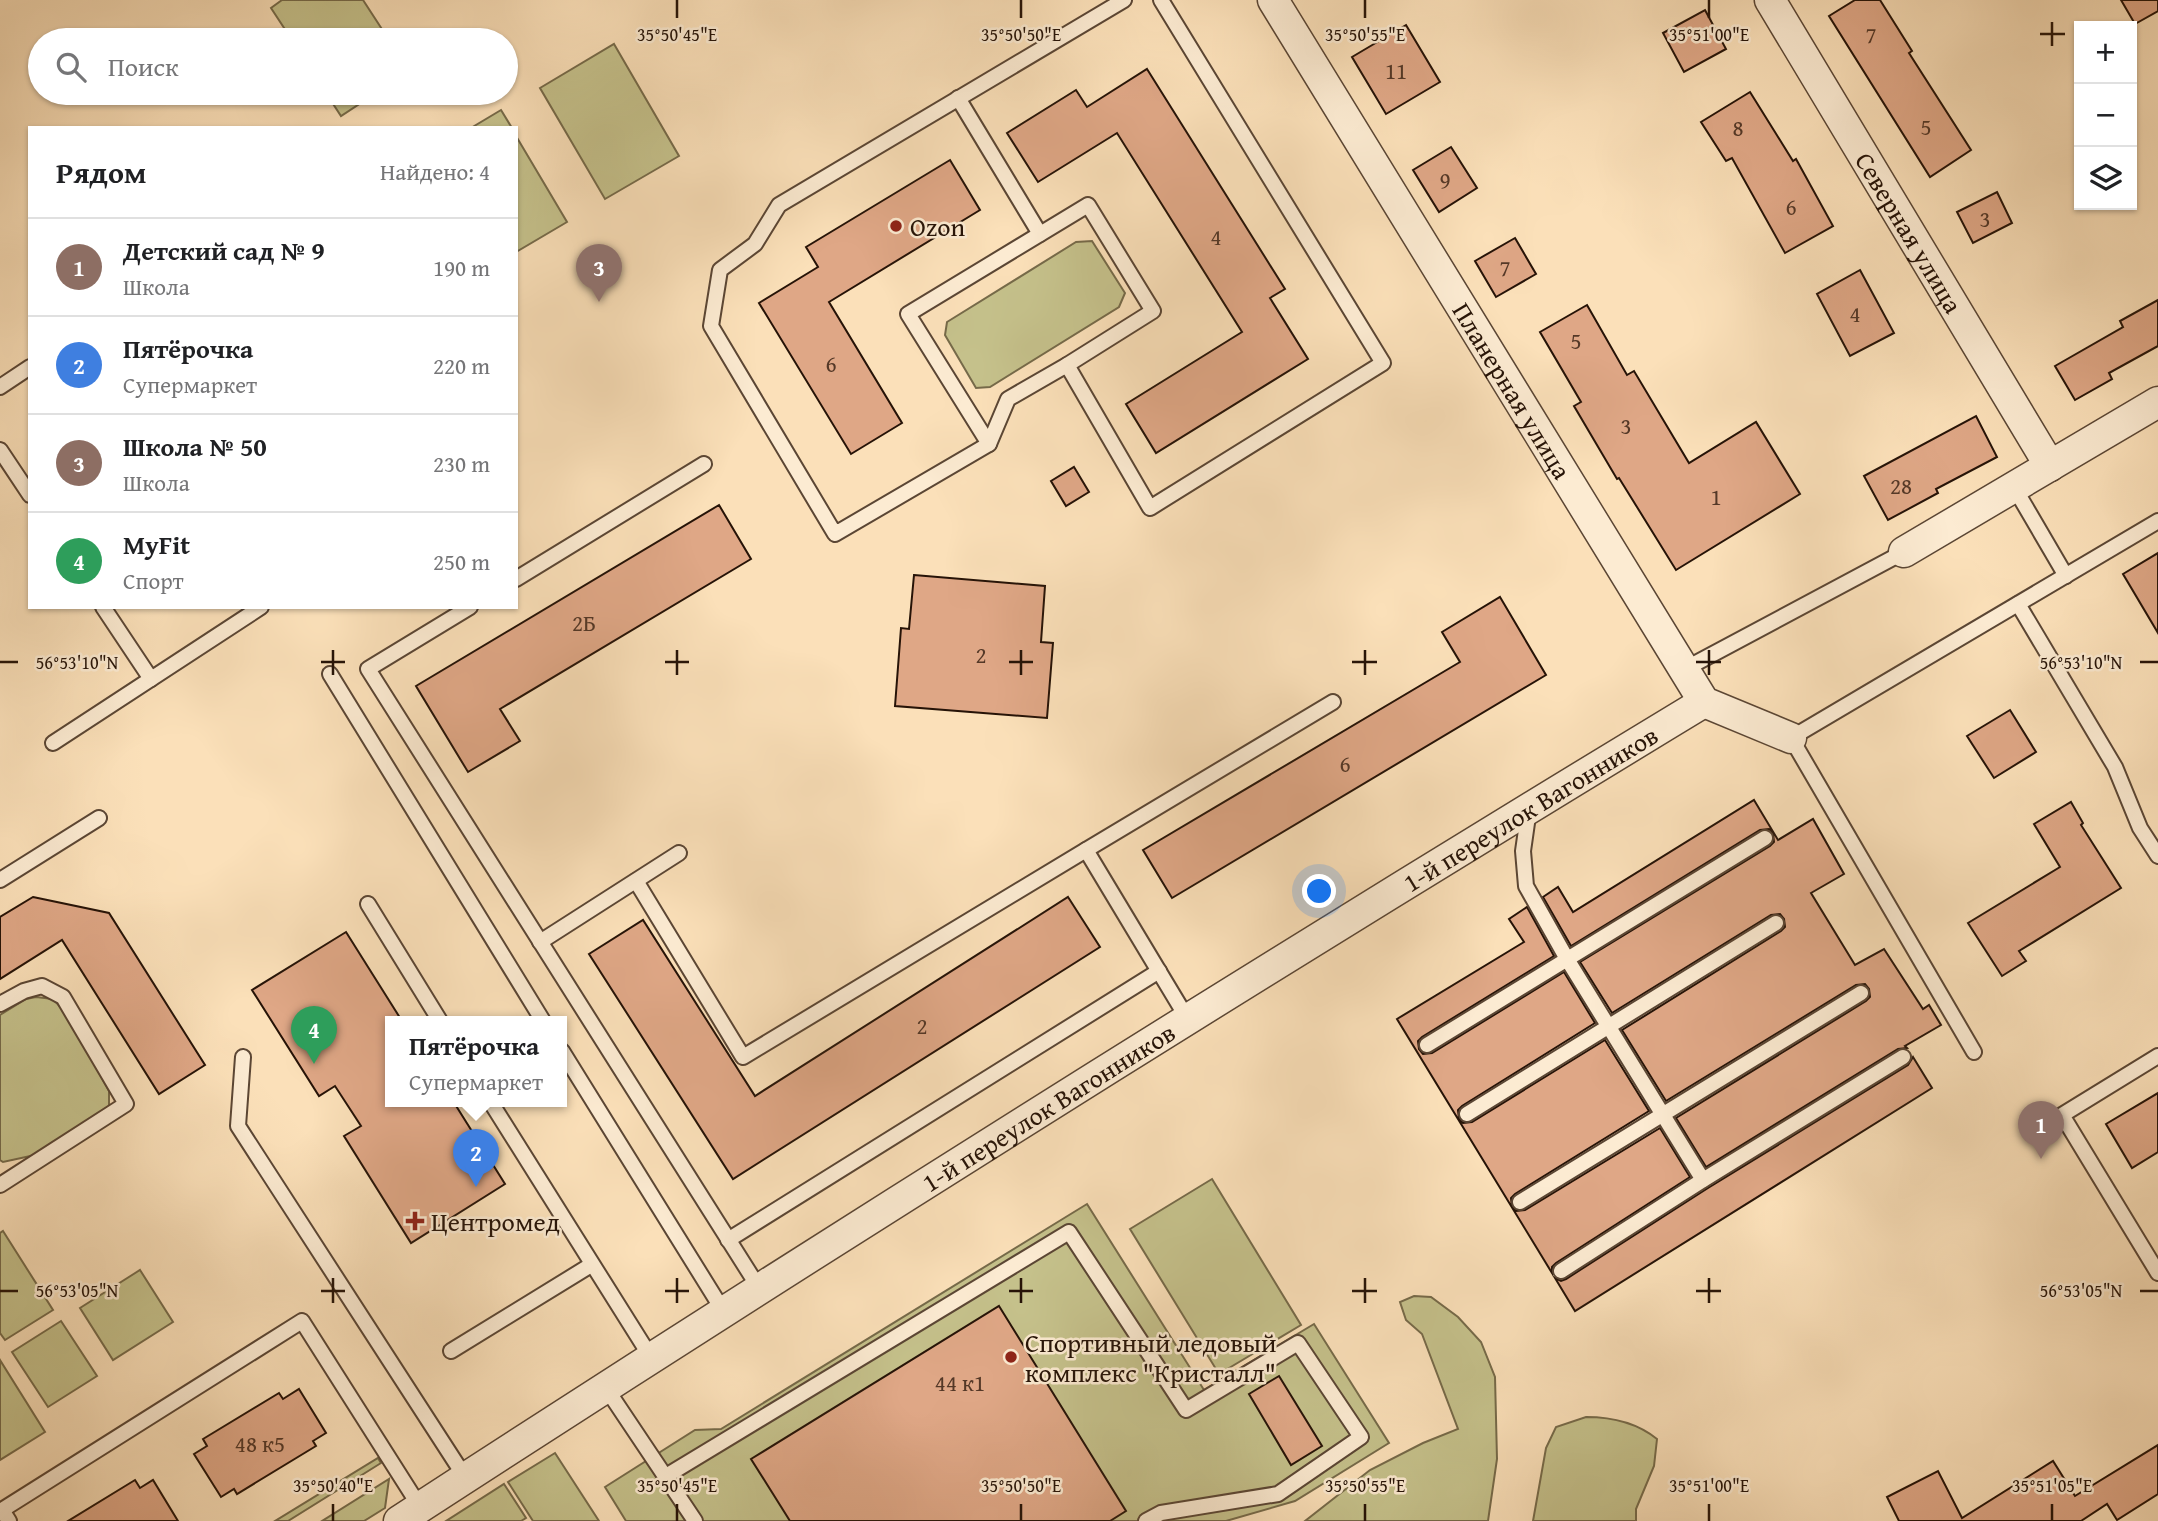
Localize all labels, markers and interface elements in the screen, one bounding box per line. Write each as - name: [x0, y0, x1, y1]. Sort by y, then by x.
- house number: 7: [1865, 18, 1877, 51]
- text: 35°50'45"E: [637, 21, 717, 48]
- text: 35°50'50"E: [981, 21, 1061, 48]
- text: 35°50'55"E: [1325, 21, 1405, 48]
- text: 35°51'00"E: [1669, 21, 1749, 48]
- map controls: [2074, 21, 2137, 210]
- button: +: [2074, 21, 2137, 84]
- search box: [28, 28, 518, 105]
- text: Поиск: [108, 47, 179, 86]
- icon: search: [52, 48, 90, 86]
- house number: 11: [1385, 54, 1407, 87]
- button: −: [2074, 84, 2137, 147]
- house number: 5: [1920, 110, 1932, 143]
- house number: 8: [1732, 111, 1744, 144]
- street label: Северная улица: [1846, 144, 1973, 321]
- button: layers: [2074, 147, 2137, 210]
- text: Рядом: [56, 150, 147, 194]
- text: Найдено: 4: [380, 155, 490, 188]
- house number: 9: [1439, 163, 1451, 196]
- house number: 6: [1785, 190, 1797, 223]
- house number: 3: [1979, 202, 1991, 235]
- place label: Ozon: [910, 207, 965, 246]
- marker: Ozon: [888, 218, 904, 234]
- house number: 4: [1210, 220, 1222, 253]
- text: Детский сад № 9: [123, 231, 325, 270]
- pin: 3: [576, 244, 622, 302]
- text: 1: [73, 251, 85, 284]
- text: 190 m: [433, 251, 490, 284]
- house number: 7: [1499, 251, 1511, 284]
- text: Школа: [123, 270, 190, 303]
- street label: Планерная улица: [1443, 294, 1582, 487]
- house number: 4: [1849, 297, 1861, 330]
- house number: 5: [1570, 324, 1582, 357]
- text: Пятёрочка: [123, 329, 253, 368]
- house number: 6: [825, 347, 837, 380]
- text: 2: [73, 349, 85, 382]
- text: 220 m: [433, 349, 490, 382]
- text: Супермаркет: [123, 368, 257, 401]
- house number: 3: [1620, 409, 1632, 442]
- text: Школа № 50: [123, 427, 267, 466]
- text: 3: [73, 447, 85, 480]
- text: 230 m: [433, 447, 490, 480]
- text: Школа: [123, 466, 190, 499]
- house number: 28: [1890, 469, 1912, 502]
- house number: 1: [1710, 480, 1722, 513]
- text: MyFit: [123, 525, 190, 564]
- text: 4: [73, 545, 85, 578]
- text: 250 m: [433, 545, 490, 578]
- text: Спорт: [123, 564, 184, 597]
- house number: 2Б: [572, 606, 596, 639]
- house number: 2: [975, 638, 987, 671]
- text: 56°53'10"N: [36, 649, 119, 676]
- text: 56°53'10"N: [2040, 649, 2123, 676]
- street label: 1-й переулок Вагонников: [1395, 715, 1665, 901]
- house number: 6: [1339, 747, 1351, 780]
- your location: [1302, 874, 1336, 908]
- pin: 4: [291, 1006, 337, 1064]
- house number: 2: [916, 1009, 928, 1042]
- street label: 1-й переулок Вагонников: [914, 1012, 1182, 1201]
- popup: [385, 1016, 567, 1107]
- text: Пятёрочка: [409, 1026, 539, 1065]
- text: Супермаркет: [409, 1065, 543, 1098]
- pin: 1: [2018, 1101, 2064, 1159]
- pin: 2: [453, 1129, 499, 1187]
- place label: Центромед: [431, 1202, 560, 1241]
- marker: Центромед: [405, 1211, 425, 1231]
- text: 56°53'05"N: [36, 1277, 119, 1304]
- text: 56°53'05"N: [2040, 1277, 2123, 1304]
- place label: Спортивный ледовый комплекс "Кристалл": [1025, 1323, 1277, 1392]
- marker: Спортивный ледовый комплекс "Кристалл": [1003, 1349, 1019, 1365]
- house number: 44 к1: [935, 1366, 985, 1399]
- house number: 48 к5: [235, 1427, 285, 1460]
- text: 35°50'40"E: [293, 1472, 373, 1499]
- text: 35°50'45"E: [637, 1472, 717, 1499]
- text: 35°50'50"E: [981, 1472, 1061, 1499]
- text: 35°50'55"E: [1325, 1472, 1405, 1499]
- text: 35°51'00"E: [1669, 1472, 1749, 1499]
- text: 35°51'05"E: [2012, 1472, 2092, 1499]

